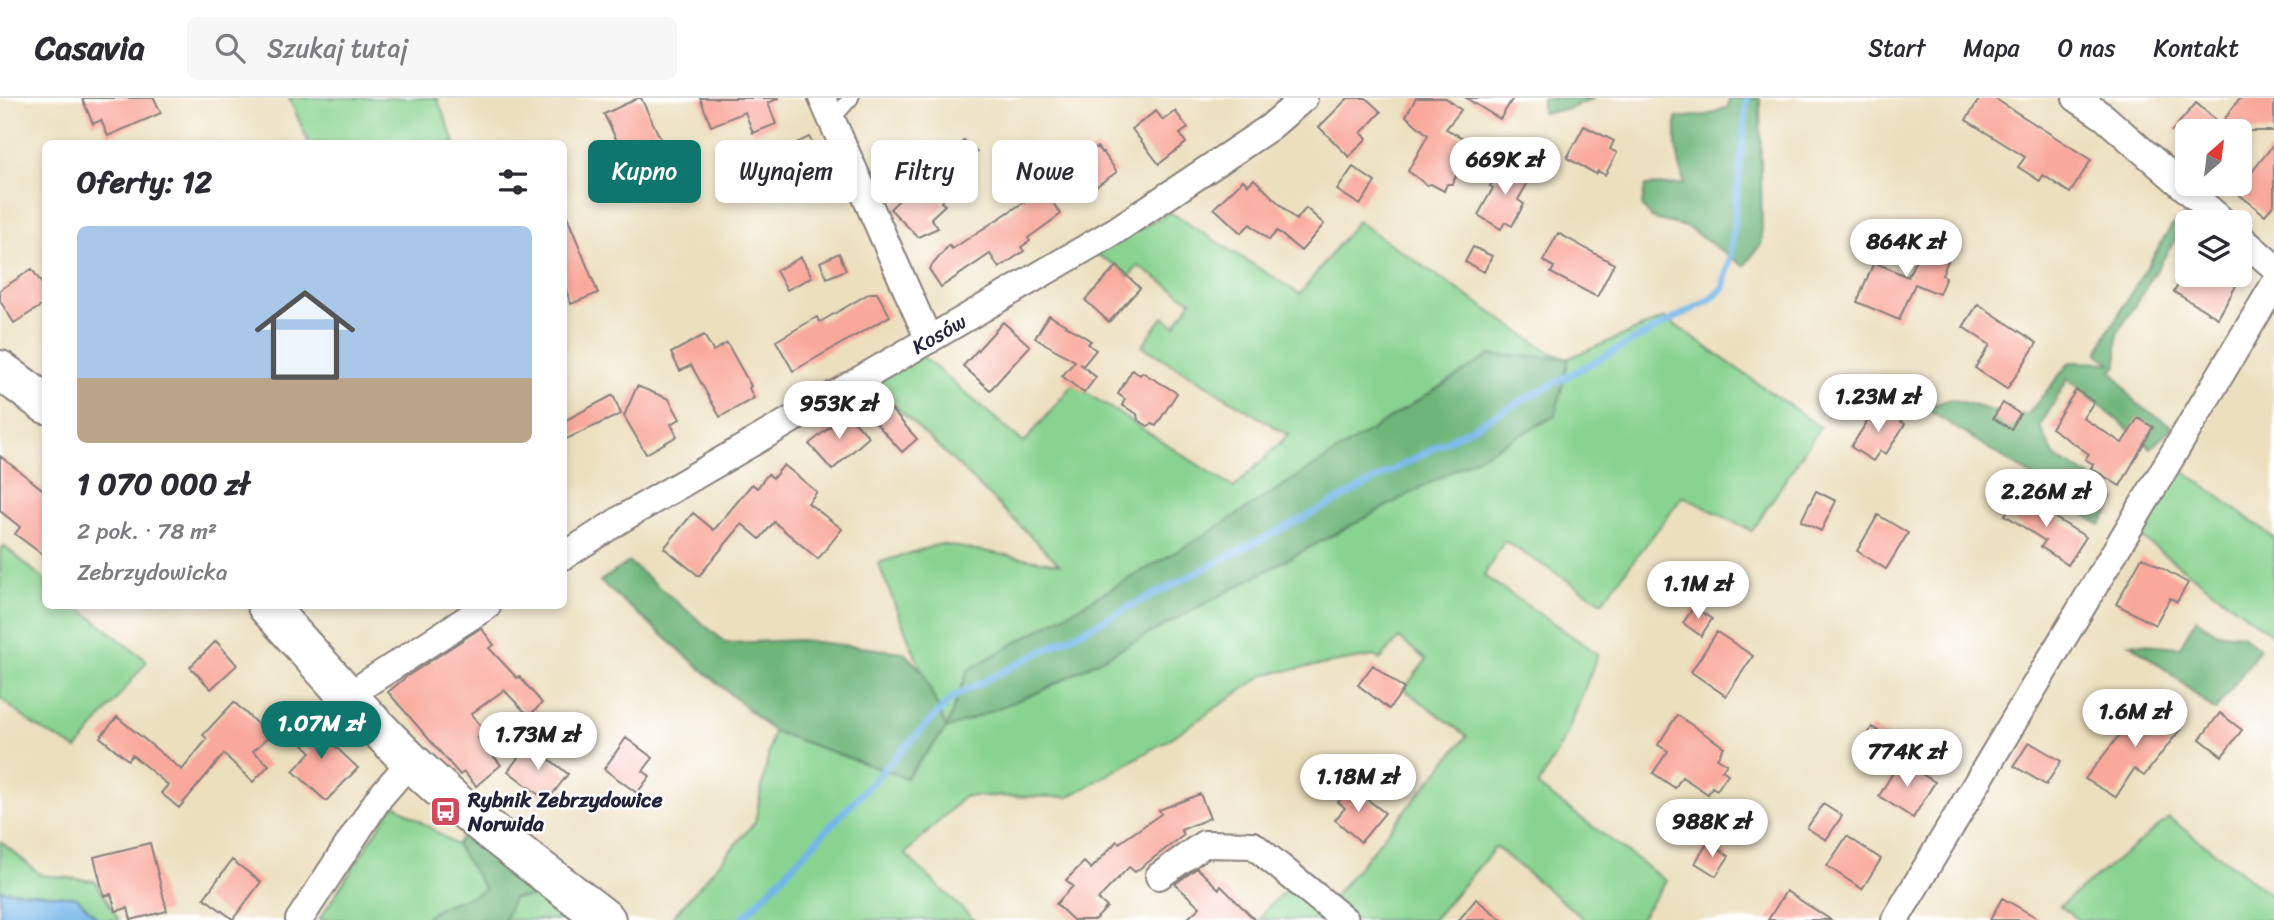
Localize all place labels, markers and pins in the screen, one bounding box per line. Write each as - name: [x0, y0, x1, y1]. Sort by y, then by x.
- pin: 669K zł: [1440, 138, 1570, 197]
- pin: 864K zł: [1841, 220, 1971, 279]
- pin: 1.23M zł: [1806, 374, 1950, 434]
- pin: 953K zł: [774, 382, 904, 441]
- pin: 2.26M zł: [1974, 470, 2118, 529]
- pin: 1.1M zł: [1633, 561, 1763, 621]
- pin: 1.6M zł: [2070, 690, 2200, 749]
- pin: 1.07M zł: [249, 702, 393, 761]
- pin: 1.73M zł: [466, 712, 610, 772]
- pin: 774K zł: [1842, 730, 1972, 789]
- pin: 1.18M zł: [1286, 754, 1430, 814]
- place label: Rybnik Zebrzydowice Norwida: [467, 781, 663, 843]
- bus stop icon: Rybnik Zebrzydowice Norwida: [428, 795, 462, 829]
- pin: 988K zł: [1647, 800, 1777, 859]

